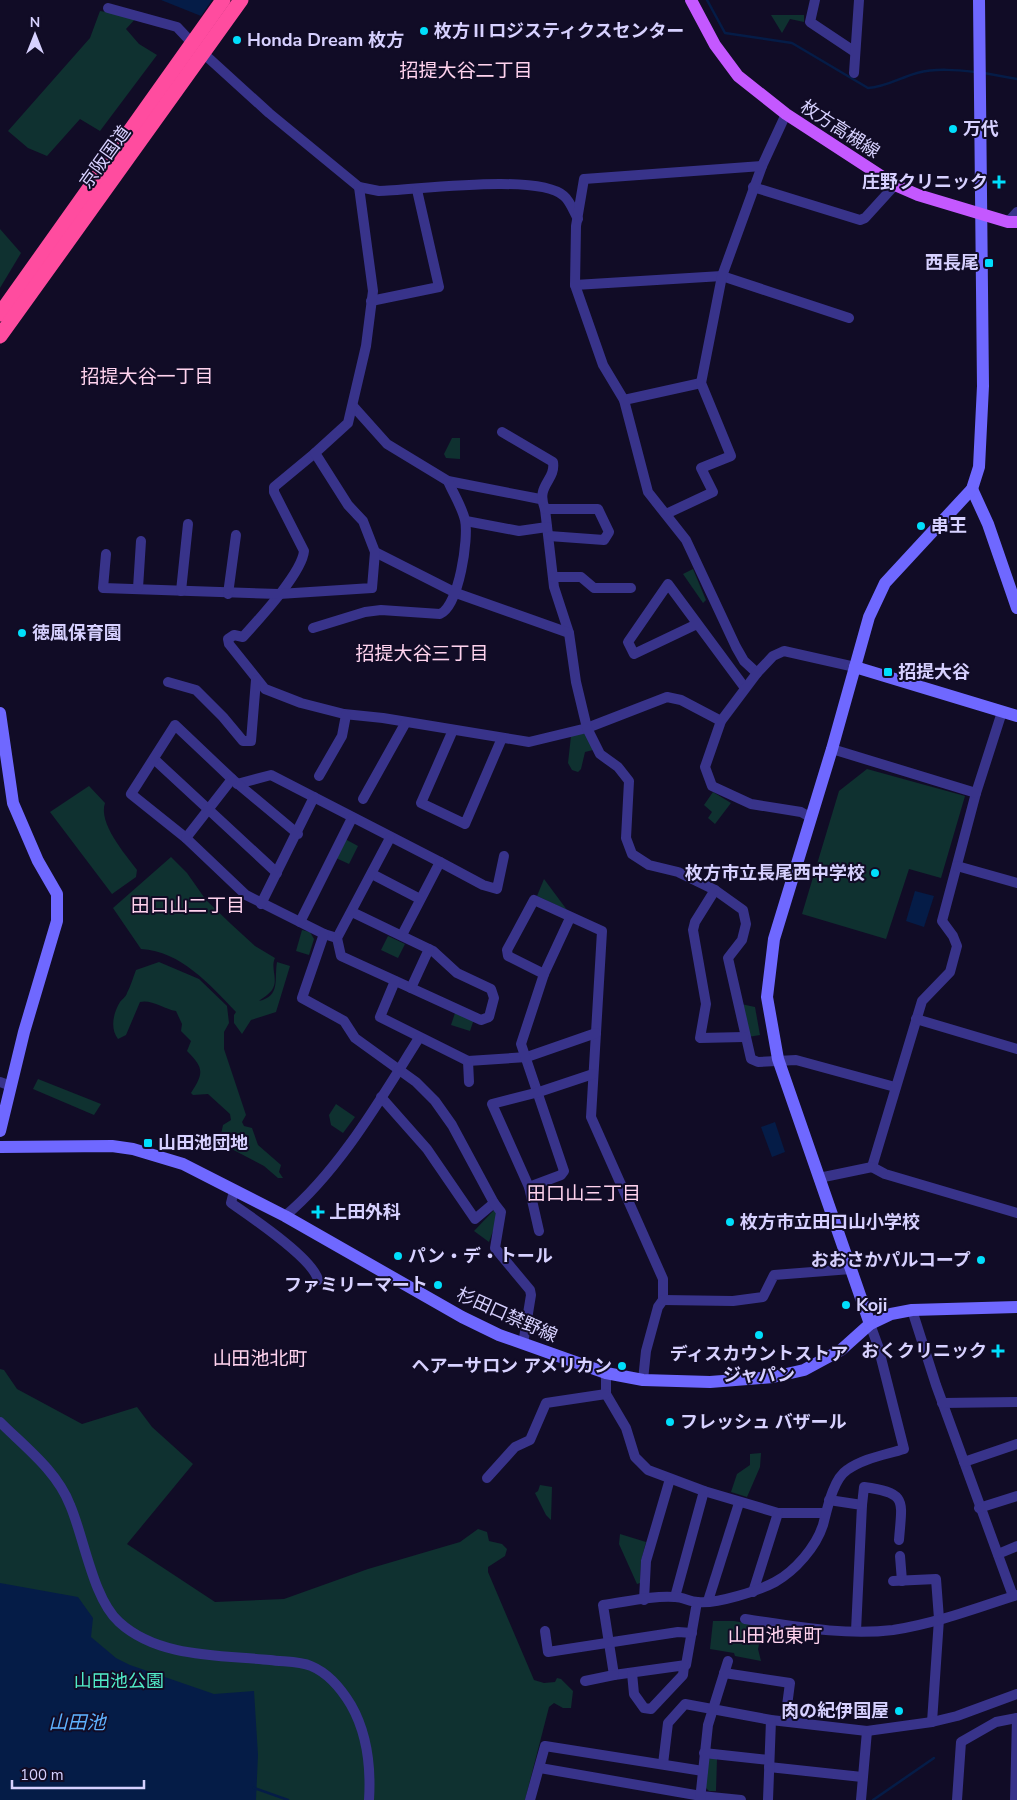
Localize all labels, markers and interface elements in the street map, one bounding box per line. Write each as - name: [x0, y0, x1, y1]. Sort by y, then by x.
- north arrow: [10, 10, 60, 60]
- text: N: [30, 13, 40, 32]
- place label: 枚方Ⅱロジスティクスセンター: [434, 19, 684, 43]
- marker: 枚方Ⅱロジスティクスセンター: [418, 25, 430, 37]
- place label: Honda Dream 枚方: [247, 28, 404, 52]
- marker: Honda Dream 枚方: [231, 34, 243, 46]
- district label: 招提大谷二丁目: [399, 58, 533, 84]
- street label: 枚方高槻線: [796, 94, 884, 164]
- place label: 万代: [963, 117, 999, 141]
- street label: 京阪国道: [74, 121, 136, 193]
- marker: 万代: [947, 123, 959, 135]
- place label: 庄野クリニック: [862, 170, 988, 194]
- marker: 庄野クリニック: [992, 175, 1006, 189]
- place label: 西長尾: [925, 251, 979, 275]
- marker: 西長尾: [983, 257, 995, 269]
- district label: 招提大谷一丁目: [80, 364, 214, 390]
- place label: 串王: [931, 514, 967, 538]
- marker: 串王: [915, 520, 927, 532]
- place label: 徳風保育園: [32, 621, 122, 645]
- marker: 徳風保育園: [16, 627, 28, 639]
- district label: 招提大谷三丁目: [355, 641, 489, 667]
- place label: 招提大谷: [898, 660, 970, 684]
- marker: 招提大谷: [882, 666, 894, 678]
- place label: 枚方市立長尾西中学校: [685, 861, 865, 885]
- marker: 枚方市立長尾西中学校: [869, 867, 881, 879]
- district label: 田口山二丁目: [131, 893, 245, 919]
- place label: 山田池団地: [158, 1131, 248, 1155]
- marker: 山田池団地: [142, 1137, 154, 1149]
- district label: 田口山三丁目: [527, 1181, 641, 1207]
- place label: 上田外科: [329, 1200, 401, 1224]
- marker: 上田外科: [311, 1205, 325, 1219]
- place label: 枚方市立田口山小学校: [740, 1210, 920, 1234]
- marker: 枚方市立田口山小学校: [724, 1216, 736, 1228]
- place label: パン・デ・トール: [408, 1244, 553, 1268]
- place label: おおさかパルコープ: [810, 1248, 971, 1272]
- marker: パン・デ・トール: [392, 1250, 404, 1262]
- marker: おおさかパルコープ: [975, 1254, 987, 1266]
- place label: ファミリーマート: [284, 1273, 428, 1297]
- marker: ファミリーマート: [432, 1279, 444, 1291]
- street label: 杉田口禁野線: [453, 1282, 561, 1348]
- place label: Koji: [856, 1293, 887, 1317]
- marker: Koji: [840, 1299, 852, 1311]
- marker: ディスカウントストア ジャパン: [753, 1329, 765, 1341]
- place label: おくクリニック: [861, 1339, 987, 1363]
- place label: ディスカウントストア ジャパン: [670, 1342, 848, 1387]
- marker: おくクリニック: [991, 1344, 1005, 1358]
- district label: 山田池北町: [212, 1346, 308, 1372]
- place label: ヘアーサロン アメリカン: [411, 1354, 612, 1378]
- marker: ヘアーサロン アメリカン: [616, 1360, 628, 1372]
- place label: フレッシュ バザール: [680, 1410, 847, 1434]
- marker: フレッシュ バザール: [664, 1416, 676, 1428]
- district label: 山田池東町: [727, 1623, 823, 1649]
- park label: 山田池公園: [74, 1669, 164, 1693]
- place label: 肉の紀伊国屋: [781, 1699, 889, 1723]
- marker: 肉の紀伊国屋: [893, 1705, 905, 1717]
- water label: 山田池: [48, 1710, 107, 1736]
- scale bar: [12, 1758, 145, 1790]
- text: 100 m: [20, 1765, 64, 1785]

